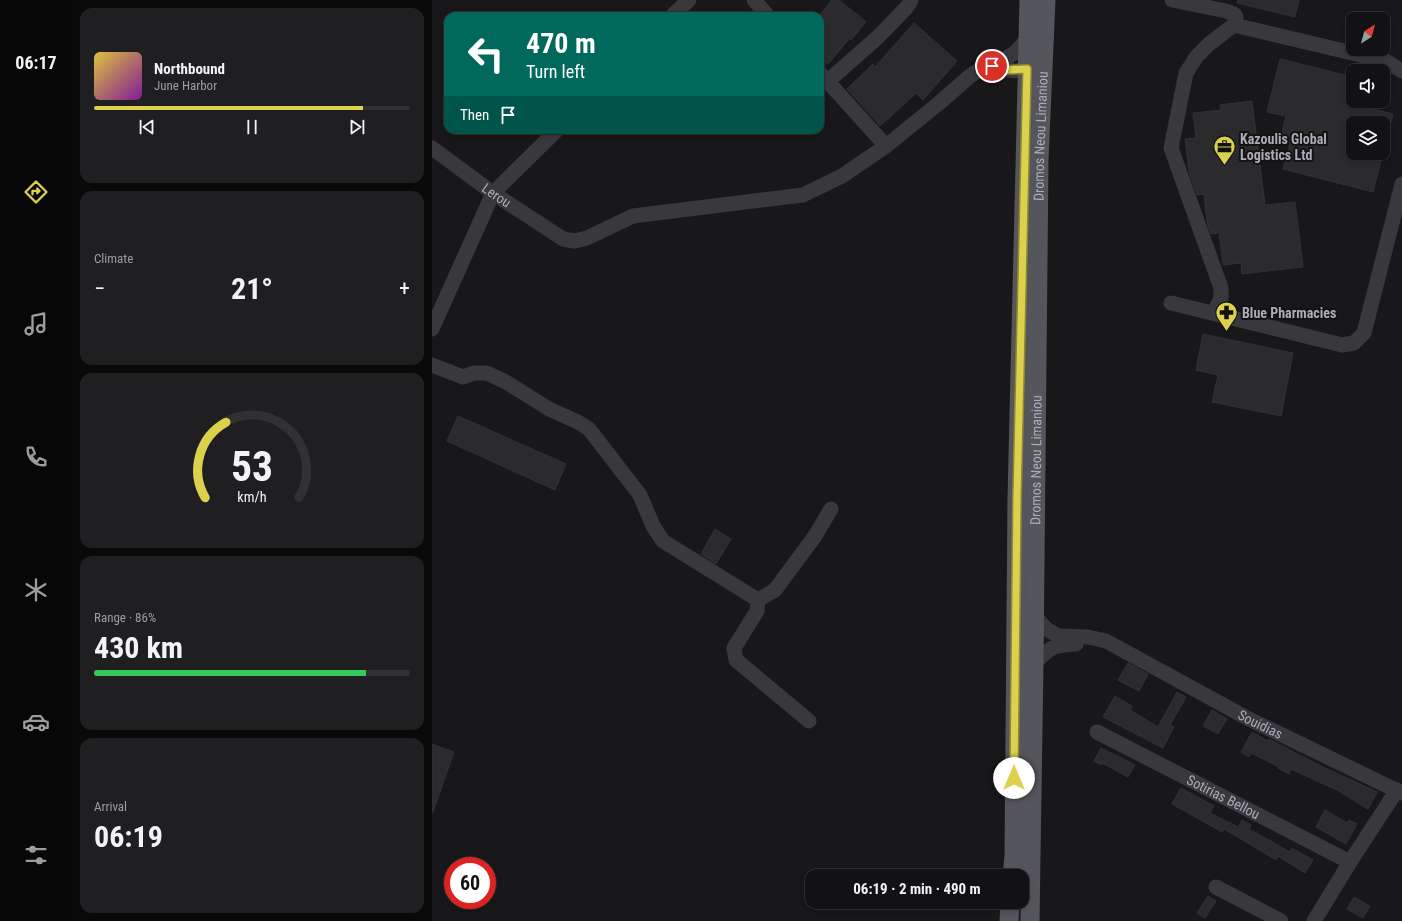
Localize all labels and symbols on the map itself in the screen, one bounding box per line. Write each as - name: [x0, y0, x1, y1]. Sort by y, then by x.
- north arrow: [1346, 12, 1390, 56]
- pin: [975, 49, 1009, 83]
- street label: Dromos Neou Limaniou: [1031, 71, 1051, 201]
- place label: Kazoulis Global Logistics Ltd: [1240, 131, 1327, 163]
- office icon: Kazoulis Global Logistics Ltd: [1211, 134, 1237, 167]
- street label: Lerou: [479, 180, 514, 211]
- pharmacy icon: Blue Pharmacies: [1214, 300, 1240, 333]
- place label: Blue Pharmacies: [1242, 305, 1336, 321]
- street label: Dromos Neou Limaniou: [1027, 395, 1045, 525]
- street label: Souidias: [1235, 707, 1285, 742]
- position arrow: [993, 757, 1035, 799]
- street label: Sotirias Bellou: [1184, 772, 1263, 822]
- speed limit sign: 60: [444, 857, 496, 909]

